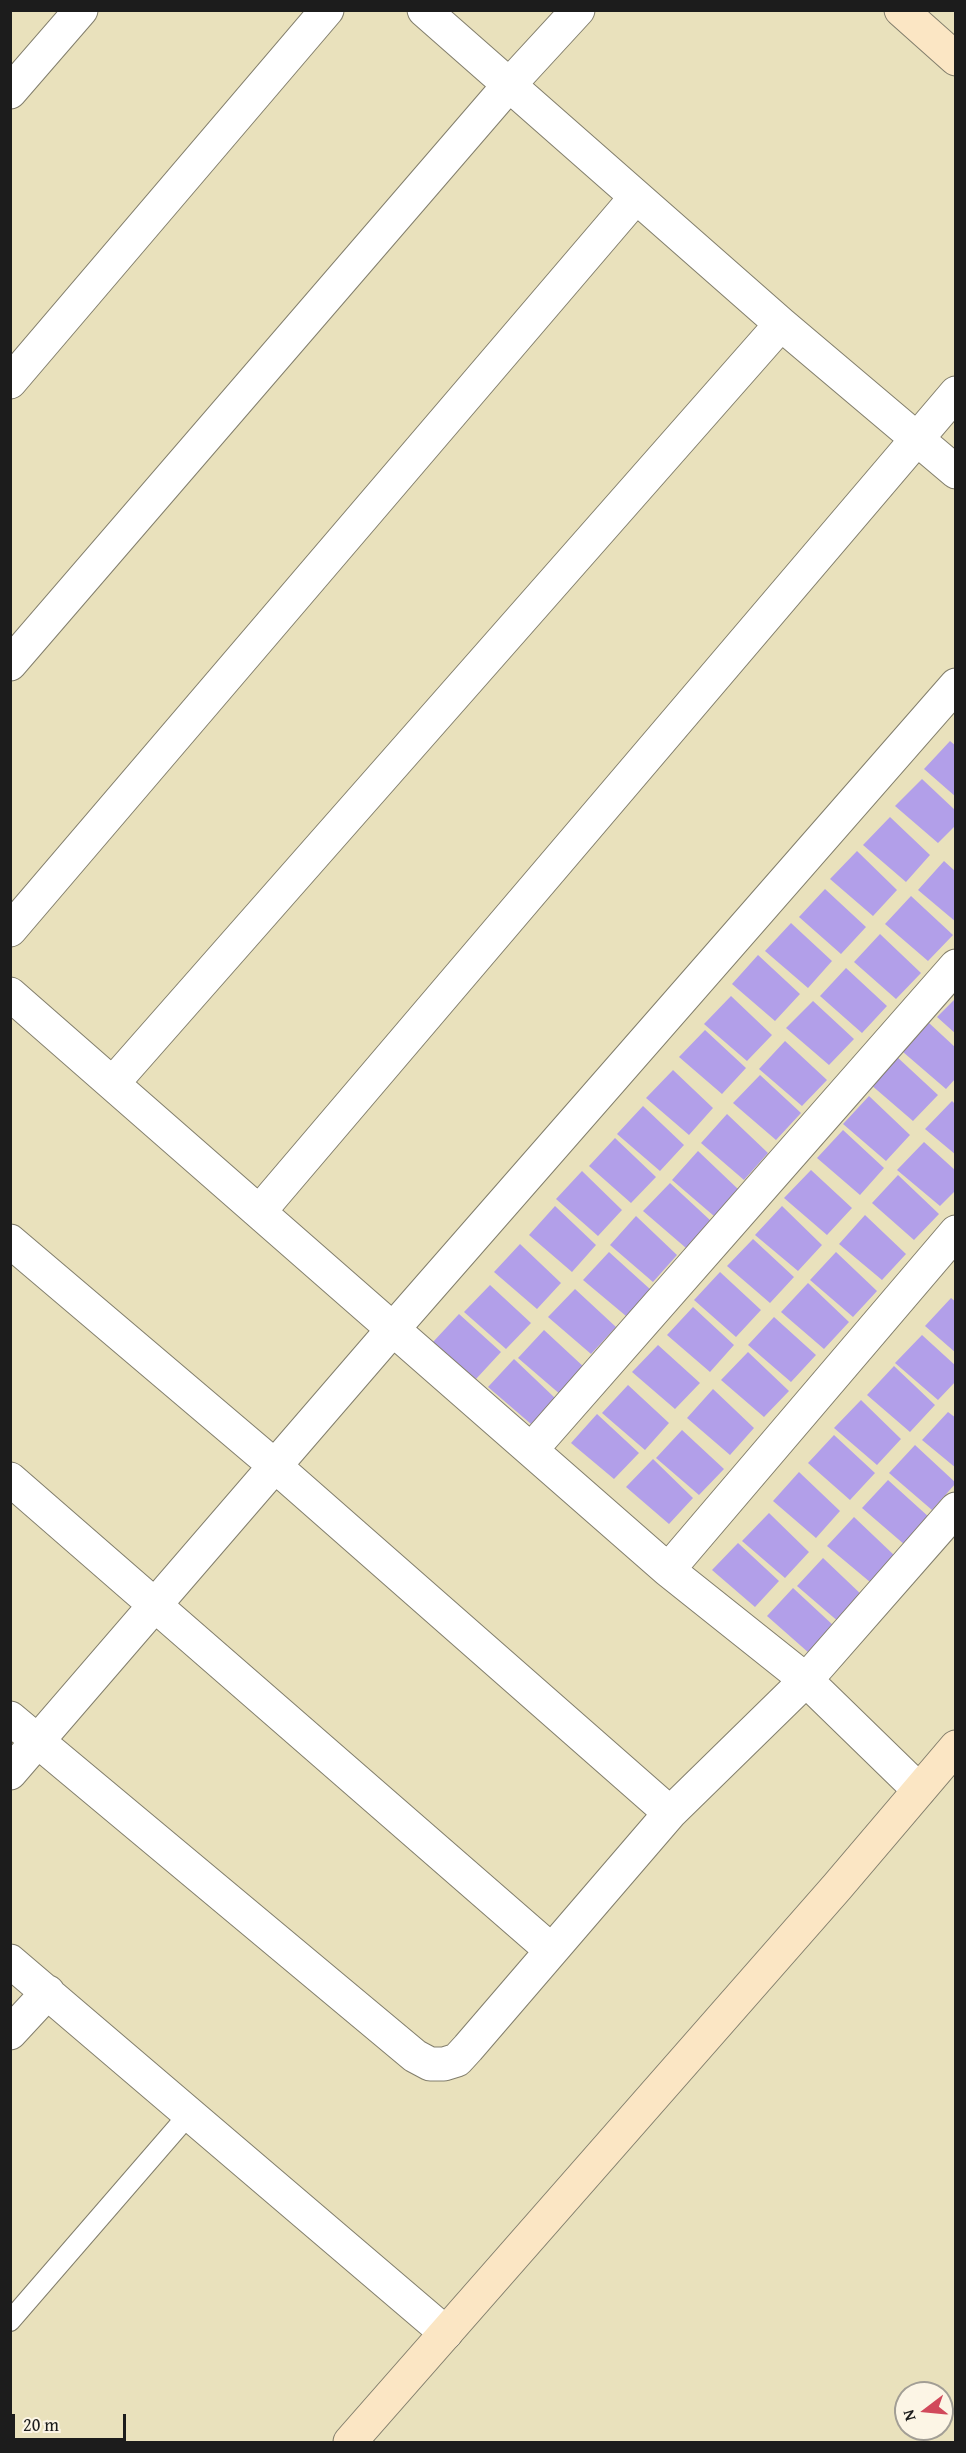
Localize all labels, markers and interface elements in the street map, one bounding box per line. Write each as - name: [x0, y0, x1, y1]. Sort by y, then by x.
- north arrow: [894, 2381, 954, 2441]
- scale bar: [15, 2402, 129, 2440]
- text: N: [896, 2407, 922, 2424]
- text: 20 m: [23, 2411, 59, 2438]

